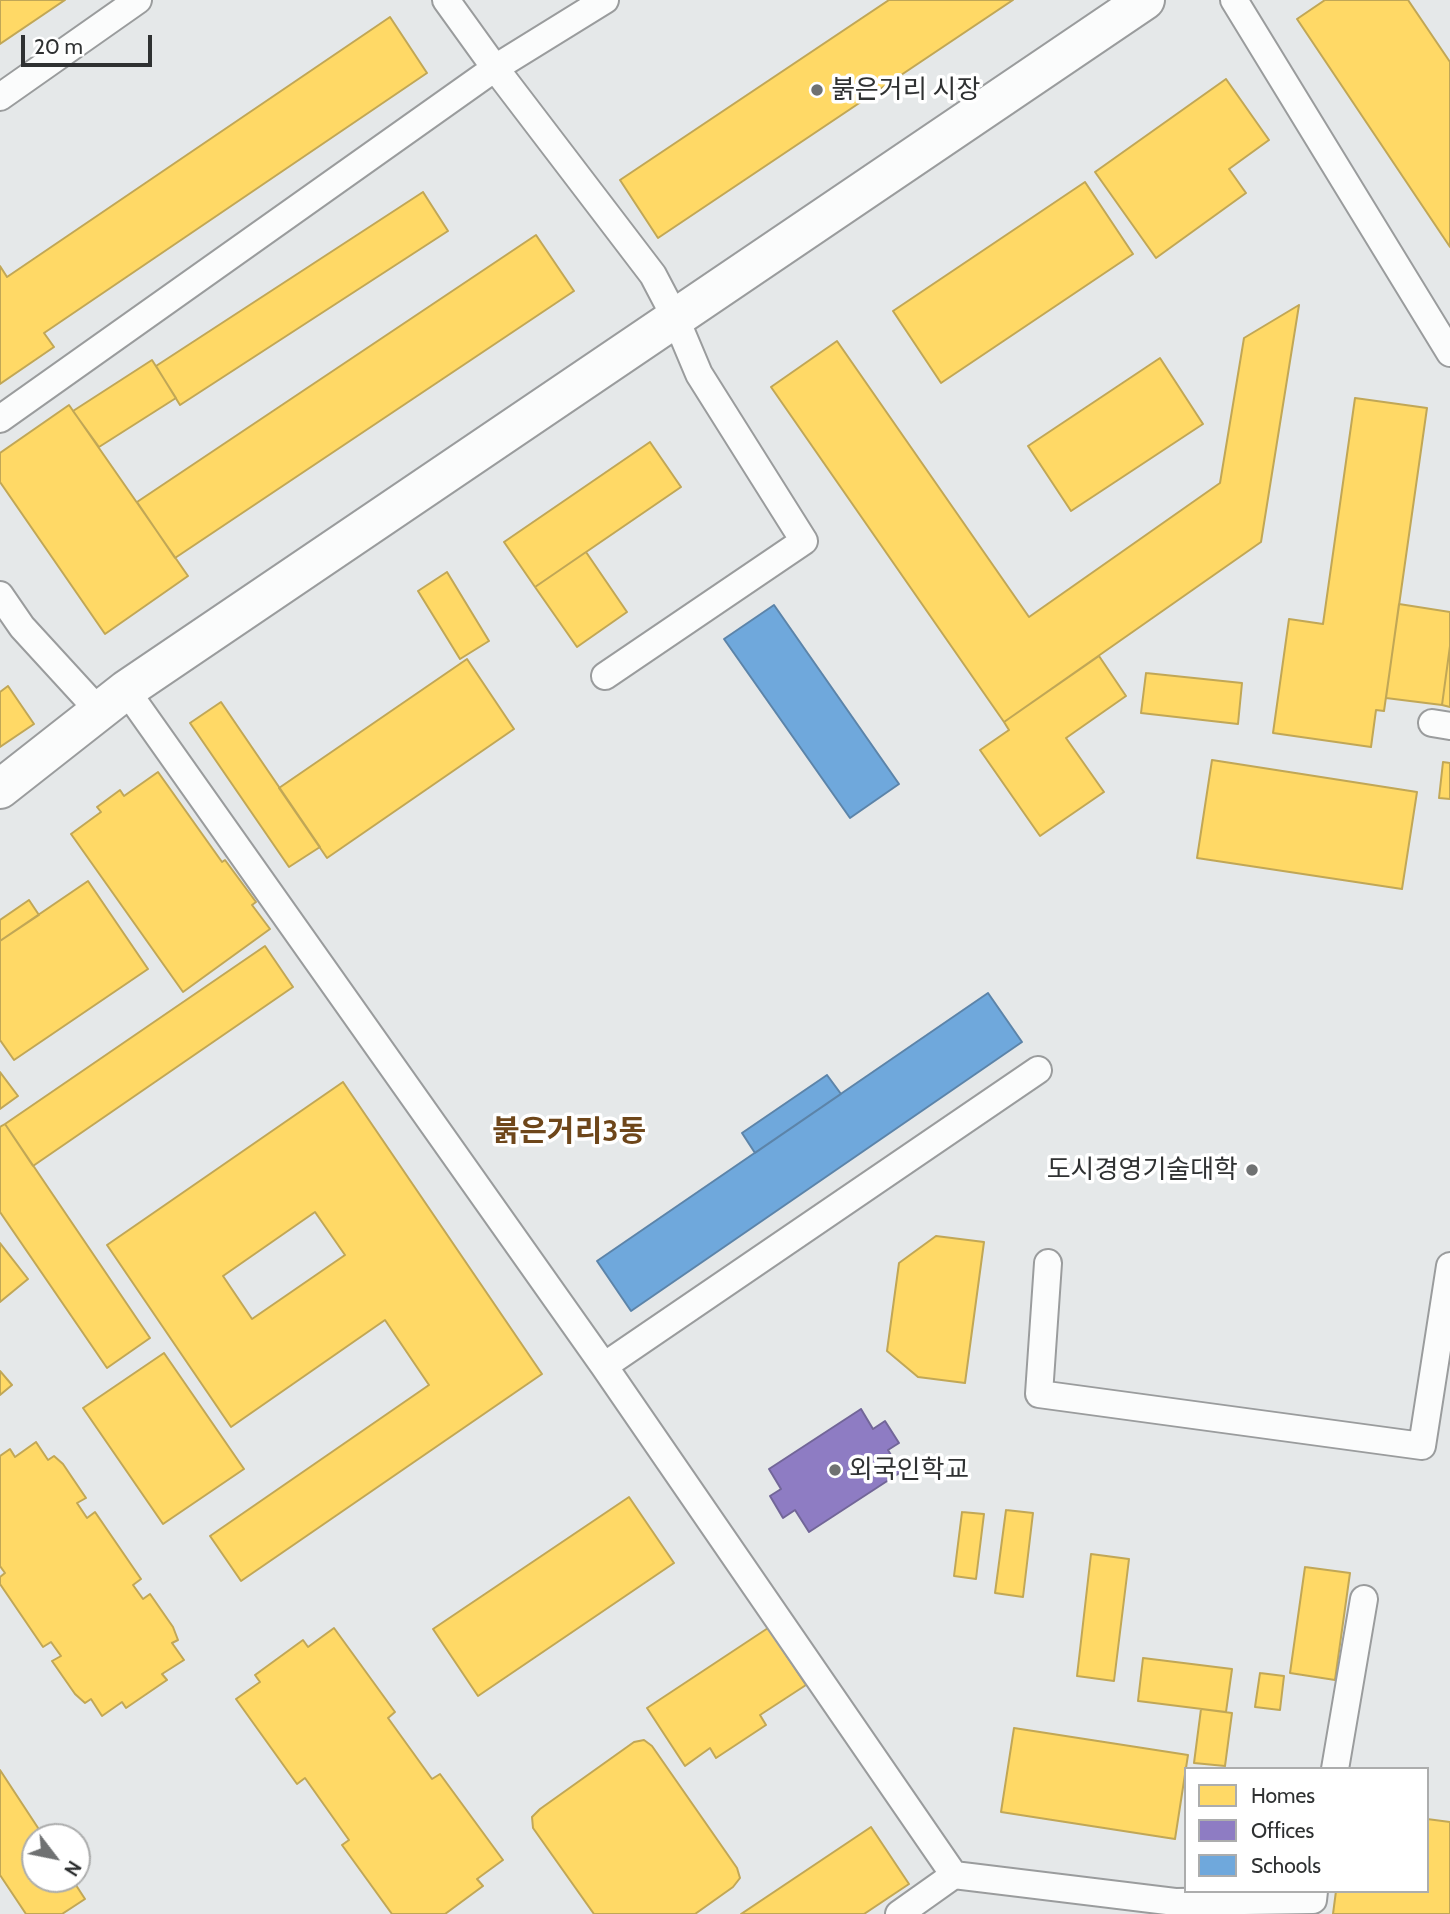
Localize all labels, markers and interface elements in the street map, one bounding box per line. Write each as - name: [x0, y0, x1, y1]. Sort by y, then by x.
- scale bar: [24, 21, 156, 65]
- text: 20 m: [34, 34, 83, 59]
- place label: 붉은거리 시장: [831, 74, 980, 106]
- marker: 붉은거리 시장: [809, 82, 825, 98]
- district label: 붉은거리3동: [492, 1114, 646, 1150]
- place label: 도시경영기술대학: [1047, 1154, 1238, 1186]
- marker: 도시경영기술대학: [1244, 1162, 1260, 1178]
- place label: 외국인학교: [849, 1454, 969, 1486]
- marker: 외국인학교: [827, 1462, 843, 1478]
- legend: [1184, 1767, 1429, 1893]
- text: Homes: [1251, 1783, 1315, 1808]
- text: Offices: [1251, 1818, 1314, 1843]
- north arrow: [21, 1823, 91, 1893]
- text: Schools: [1251, 1853, 1321, 1878]
- text: N: [59, 1857, 86, 1880]

